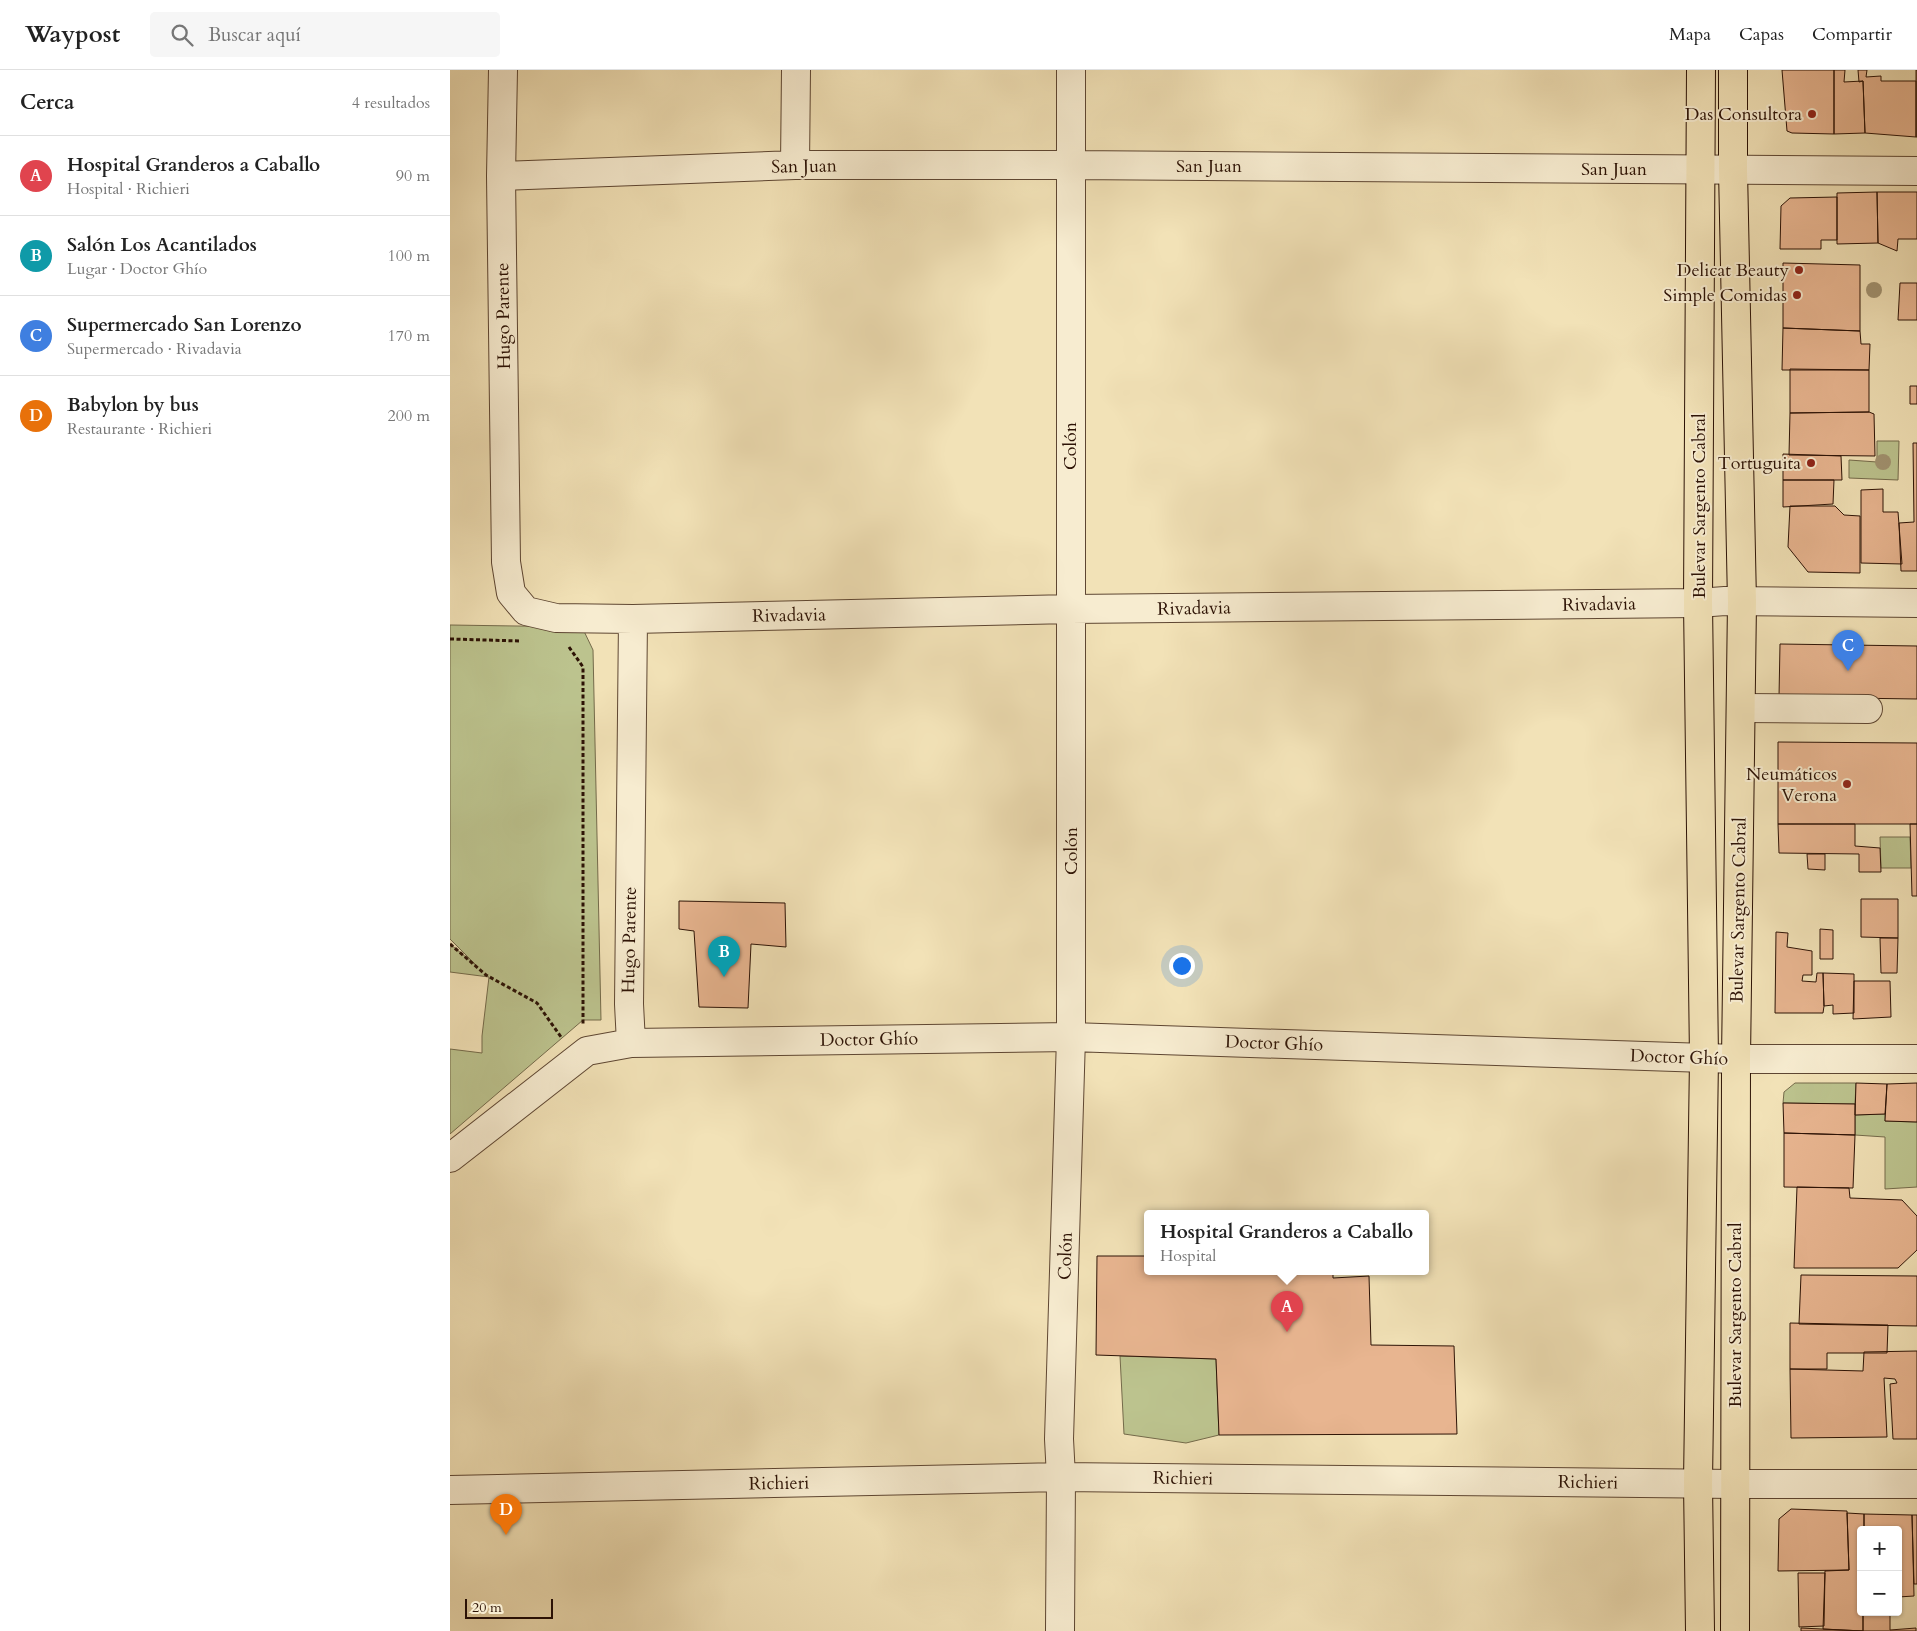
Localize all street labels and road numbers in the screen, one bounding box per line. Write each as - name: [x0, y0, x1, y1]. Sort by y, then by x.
- street label: San Juan: [771, 153, 838, 180]
- street label: San Juan: [1176, 154, 1243, 179]
- street label: San Juan: [1581, 157, 1648, 182]
- street label: Hugo Parente: [490, 262, 517, 370]
- street label: Bulevar Sargento Cabral: [1687, 413, 1712, 599]
- street label: Colón: [1058, 421, 1083, 470]
- street label: Rivadavia: [1562, 591, 1636, 618]
- street label: Rivadavia: [1157, 595, 1231, 622]
- street label: Rivadavia: [752, 602, 826, 629]
- street label: Bulevar Sargento Cabral: [1724, 817, 1753, 1003]
- street label: Colón: [1059, 826, 1084, 875]
- street label: Hugo Parente: [616, 886, 643, 994]
- street label: Doctor Ghío: [820, 1026, 919, 1053]
- street label: Doctor Ghío: [1224, 1029, 1324, 1058]
- street label: Doctor Ghío: [1629, 1043, 1729, 1072]
- street label: Bulevar Sargento Cabral: [1723, 1222, 1748, 1408]
- street label: Colón: [1052, 1231, 1079, 1280]
- street label: Richieri: [1153, 1465, 1213, 1492]
- street label: Richieri: [1558, 1469, 1618, 1496]
- street label: Richieri: [749, 1470, 809, 1497]

